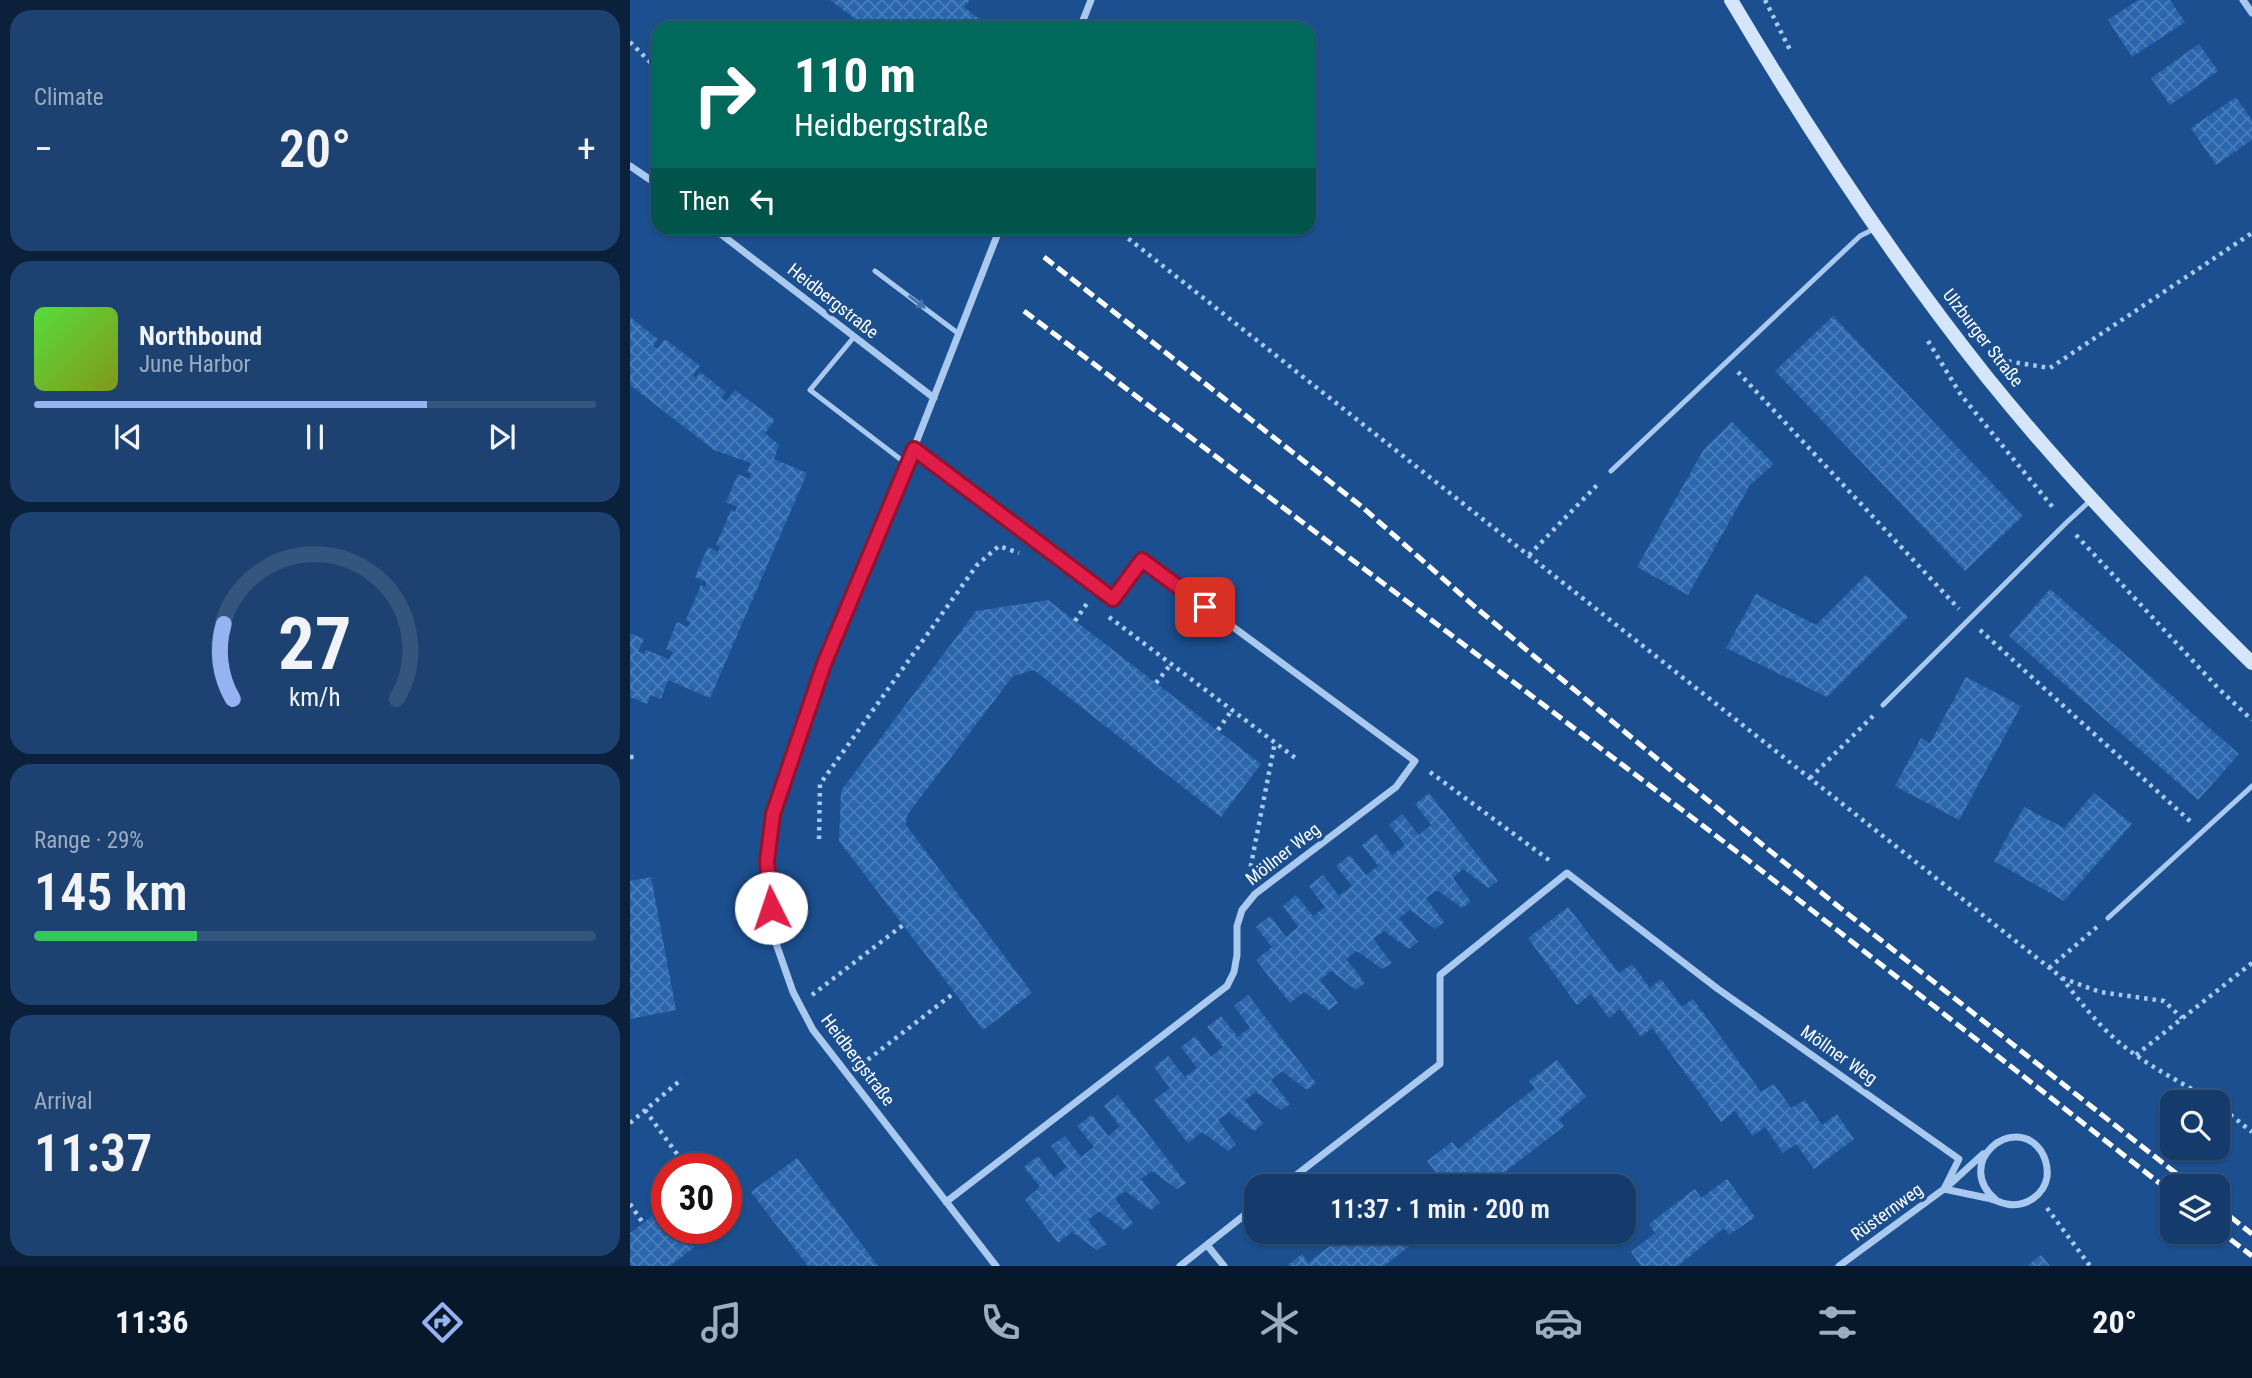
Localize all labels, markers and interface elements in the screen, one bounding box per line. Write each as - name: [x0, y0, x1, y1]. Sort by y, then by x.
- text: 110 m: [794, 47, 916, 104]
- icon: right: [679, 49, 770, 140]
- text: Climate: [34, 84, 104, 111]
- text: Heidbergstraße: [794, 106, 988, 144]
- text: 20°: [279, 119, 351, 180]
- text: −: [34, 127, 53, 171]
- text: +: [577, 127, 596, 171]
- icon: left: [744, 182, 782, 220]
- text: Then: [679, 186, 730, 216]
- street label: Heidbergstraße: [784, 259, 883, 343]
- street label: Ulzburger Straße: [1939, 285, 2028, 391]
- one-way arrow: [908, 295, 926, 309]
- text: Northbound: [139, 321, 262, 351]
- text: June Harbor: [139, 351, 251, 378]
- icon: previous: [109, 418, 147, 456]
- icon: pause: [296, 418, 334, 456]
- icon: next: [483, 418, 521, 456]
- pin: [1175, 577, 1235, 637]
- icon: arrive: [1186, 588, 1224, 626]
- text: 27: [278, 601, 352, 687]
- text: km/h: [289, 683, 341, 712]
- street label: Möllner Weg: [1241, 818, 1324, 889]
- text: Range · 29%: [34, 827, 144, 854]
- text: 145 km: [34, 862, 188, 923]
- position arrow: [734, 871, 808, 945]
- street label: Heidbergstraße: [817, 1010, 900, 1110]
- street label: Möllner Weg: [1797, 1021, 1882, 1089]
- text: Arrival: [34, 1088, 93, 1115]
- map controls: [2160, 1090, 2230, 1244]
- button: search: [2160, 1090, 2230, 1160]
- text: 11:37: [34, 1123, 152, 1184]
- speed limit sign: 30: [651, 1153, 742, 1244]
- button: layers: [2160, 1174, 2230, 1244]
- street label: Rüsternweg: [1847, 1179, 1927, 1245]
- text: 11:37 · 1 min · 200 m: [1330, 1194, 1550, 1224]
- icon: directions: [418, 1298, 467, 1347]
- icon: music: [697, 1298, 746, 1347]
- icon: phone: [976, 1298, 1025, 1347]
- icon: climate: [1255, 1298, 1304, 1347]
- icon: car: [1534, 1298, 1583, 1347]
- icon: filters: [1813, 1298, 1862, 1347]
- text: 11:36: [115, 1303, 188, 1341]
- text: 20°: [2092, 1303, 2137, 1341]

